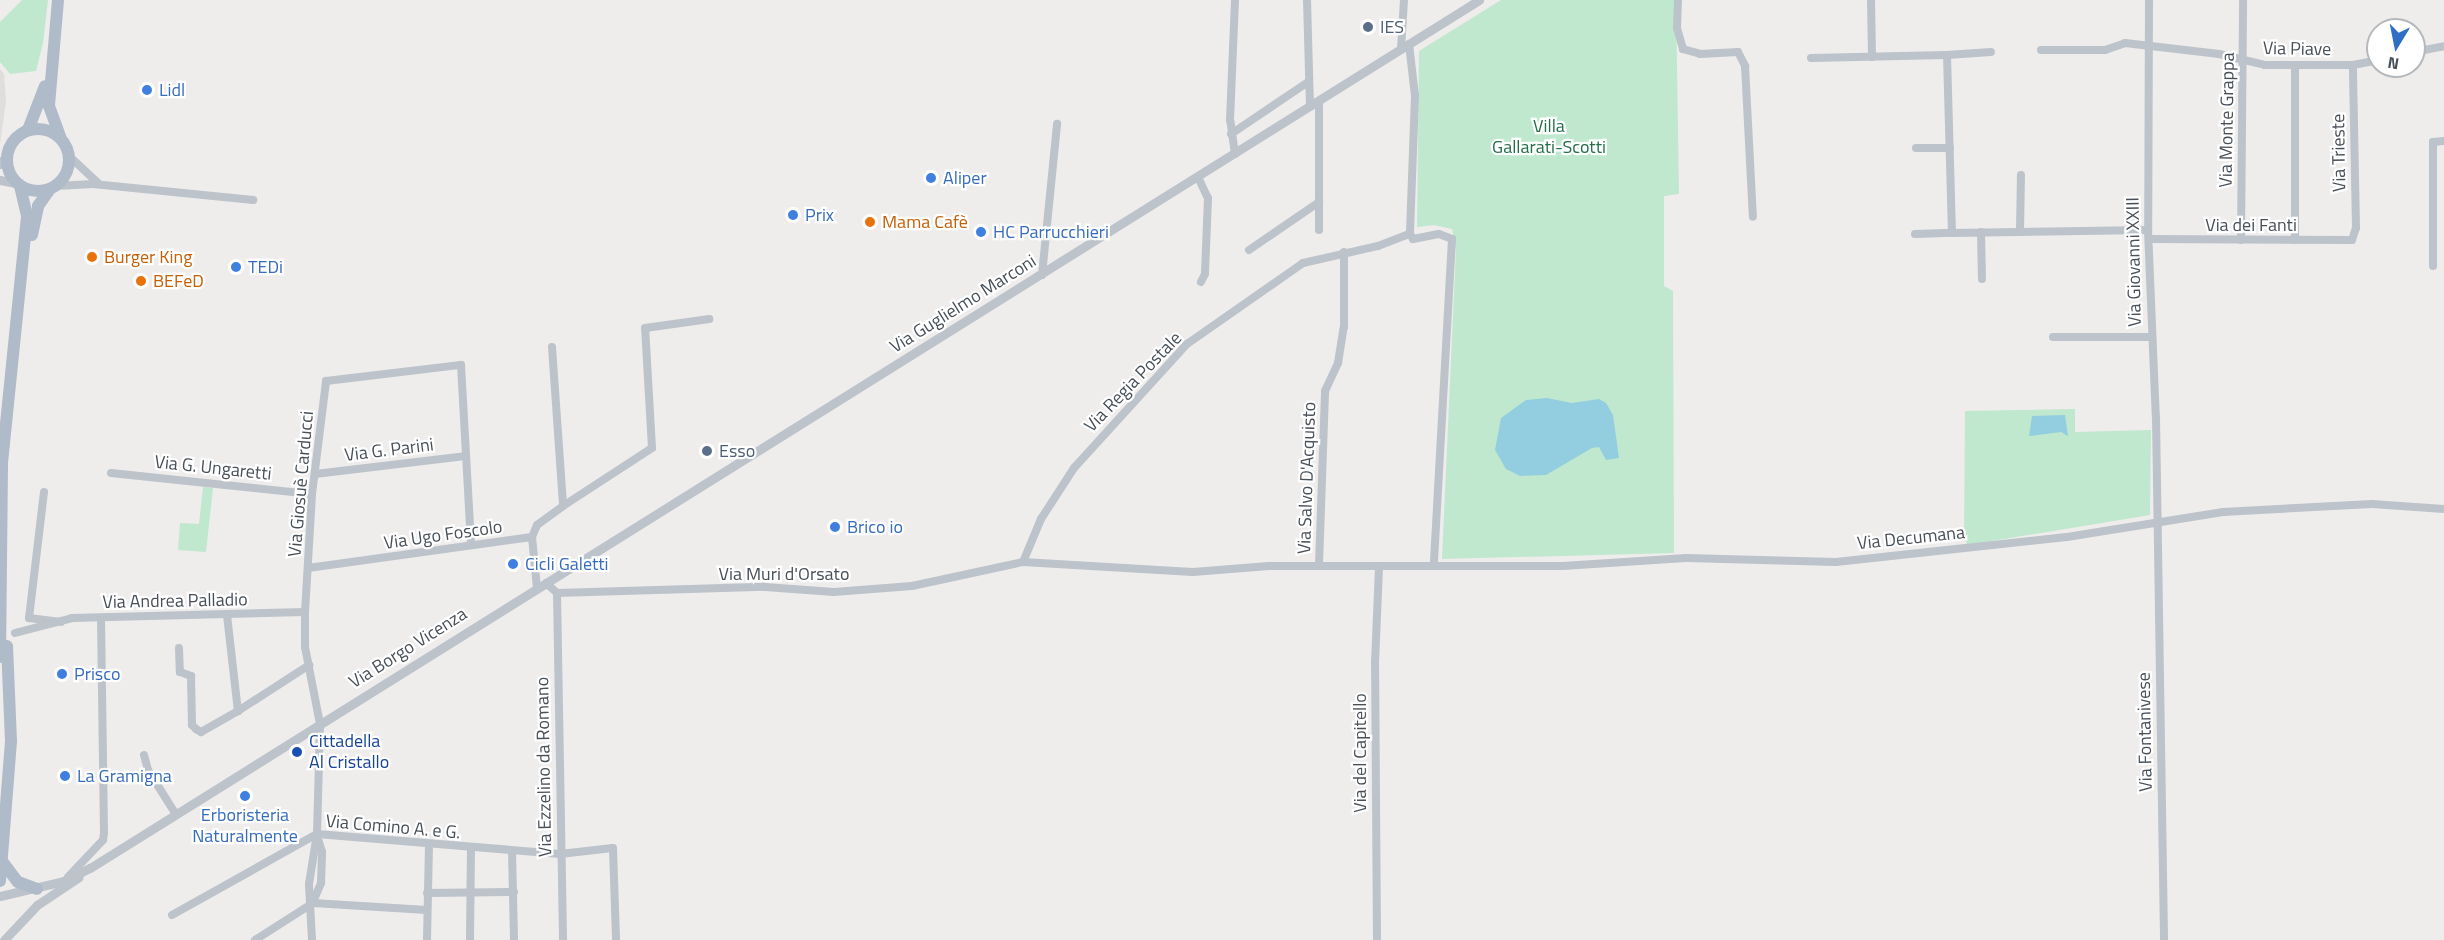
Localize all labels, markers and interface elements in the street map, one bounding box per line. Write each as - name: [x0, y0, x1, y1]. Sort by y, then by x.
- place label: IES: [1380, 16, 1404, 38]
- north arrow: [2366, 18, 2426, 78]
- marker: IES: [1361, 20, 1375, 34]
- street label: Via Piave: [2263, 38, 2331, 60]
- text: N: [2386, 51, 2401, 77]
- street label: Via Monte Grappa: [2215, 52, 2239, 188]
- place label: Lidl: [159, 79, 185, 101]
- marker: Lidl: [140, 83, 154, 97]
- street label: Via Trieste: [2328, 114, 2350, 192]
- park label: Villa Gallarati-Scotti: [1492, 116, 1606, 158]
- place label: Aliper: [943, 167, 987, 189]
- marker: Aliper: [924, 171, 938, 185]
- street label: Via Giovanni XXIII: [2122, 197, 2146, 327]
- place label: Prix: [805, 204, 834, 226]
- marker: Prix: [786, 208, 800, 222]
- place label: Mama Cafè: [882, 211, 968, 233]
- street label: Via dei Fanti: [2205, 214, 2297, 236]
- marker: Mama Cafè: [863, 215, 877, 229]
- place label: HC Parrucchieri: [993, 221, 1109, 243]
- marker: HC Parrucchieri: [974, 225, 988, 239]
- place label: Burger King: [104, 246, 192, 268]
- marker: Burger King: [85, 250, 99, 264]
- street label: Via Guglielmo Marconi: [886, 250, 1040, 358]
- place label: TEDi: [248, 256, 283, 278]
- marker: TEDi: [229, 260, 243, 274]
- place label: BEFeD: [153, 270, 204, 292]
- marker: BEFeD: [134, 274, 148, 288]
- street label: Via Regia Postale: [1080, 328, 1186, 436]
- street label: Via Salvo D'Acquisto: [1294, 401, 1320, 555]
- street label: Via Giosuè Carducci: [284, 410, 318, 558]
- street label: Via G. Parini: [343, 434, 435, 466]
- place label: Esso: [719, 440, 755, 462]
- marker: Esso: [700, 444, 714, 458]
- street label: Via G. Ungaretti: [153, 451, 273, 485]
- street label: Via Ugo Foscolo: [382, 516, 504, 554]
- place label: Brico io: [847, 516, 903, 538]
- marker: Brico io: [828, 520, 842, 534]
- street label: Via Decumana: [1856, 522, 1966, 554]
- place label: Cicli Galetti: [525, 553, 609, 575]
- marker: Cicli Galetti: [506, 557, 520, 571]
- street label: Via Muri d'Orsato: [719, 563, 849, 585]
- street label: Via Andrea Palladio: [102, 589, 248, 613]
- street label: Via Borgo Vicenza: [345, 603, 471, 693]
- place label: Prisco: [74, 663, 120, 685]
- marker: Prisco: [55, 667, 69, 681]
- street label: Via Fontanivese: [2133, 672, 2157, 792]
- street label: Via Ezzelino da Romano: [532, 677, 556, 857]
- street label: Via del Capitello: [1349, 693, 1371, 813]
- place label: Cittadella Al Cristallo: [309, 731, 389, 774]
- marker: Cittadella Al Cristallo: [290, 745, 304, 759]
- place label: La Gramigna: [77, 765, 172, 787]
- marker: La Gramigna: [58, 769, 72, 783]
- marker: Erboristeria Naturalmente: [238, 789, 252, 803]
- place label: Erboristeria Naturalmente: [192, 805, 298, 848]
- street label: Via Comino A. e G.: [325, 810, 461, 844]

